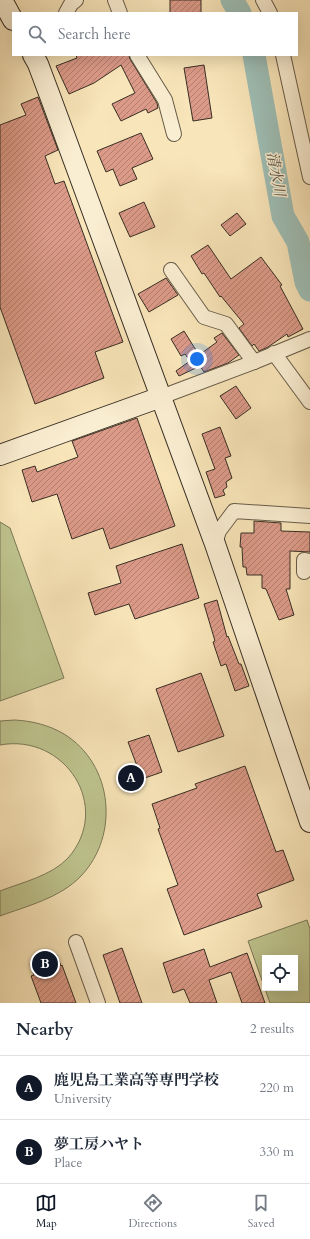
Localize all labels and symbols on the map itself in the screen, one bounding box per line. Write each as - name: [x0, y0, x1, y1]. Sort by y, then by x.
- water label: 清水川: [262, 150, 290, 200]
- your location: [187, 349, 207, 369]
- pin: A: [118, 763, 144, 793]
- pin: B: [32, 949, 58, 979]

